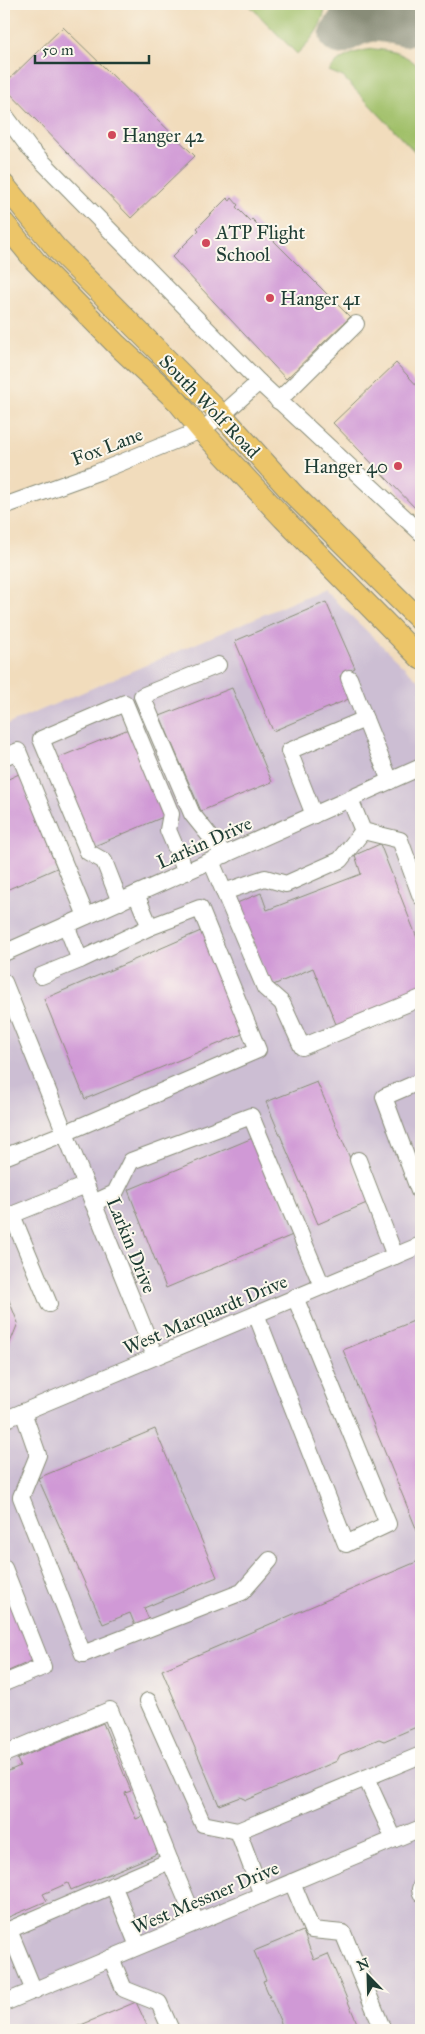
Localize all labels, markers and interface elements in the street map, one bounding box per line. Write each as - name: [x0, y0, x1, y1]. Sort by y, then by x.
- scale bar: [35, 32, 149, 64]
- text: 50 m: [42, 41, 74, 59]
- place label: Hanger 42: [122, 124, 205, 148]
- marker: Hanger 42: [106, 129, 118, 141]
- place label: ATP Flight School: [215, 221, 305, 266]
- marker: ATP Flight School: [200, 237, 212, 249]
- place label: Hanger 41: [280, 287, 361, 311]
- marker: Hanger 41: [264, 292, 276, 304]
- street label: South Wolf Road: [154, 350, 265, 463]
- street label: Fox Lane: [68, 422, 146, 471]
- place label: Hanger 40: [304, 455, 388, 479]
- marker: Hanger 40: [392, 460, 404, 472]
- street label: Larkin Drive: [153, 811, 255, 874]
- street label: Larkin Drive: [102, 1194, 161, 1297]
- street label: West Marquardt Drive: [120, 1269, 291, 1360]
- street label: West Messner Drive: [128, 1856, 282, 1939]
- north arrow: [342, 1952, 392, 2002]
- text: N: [354, 1954, 372, 1975]

